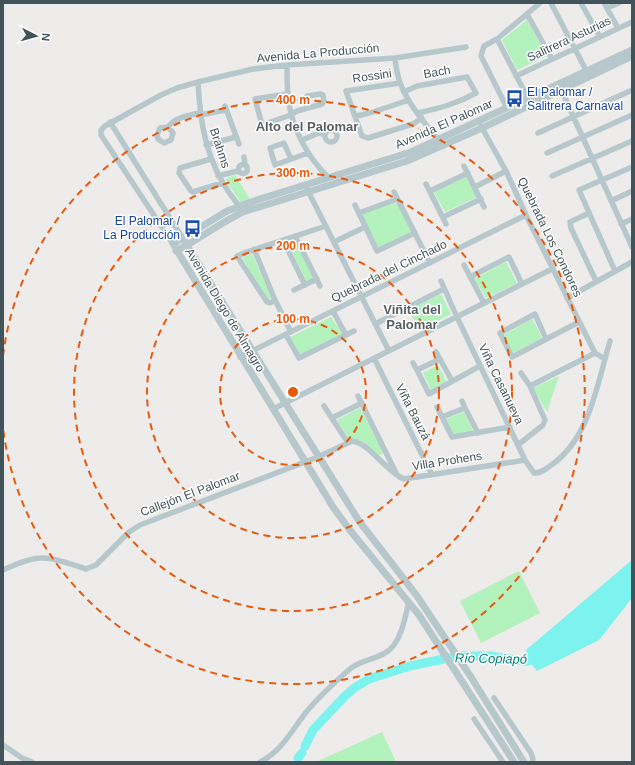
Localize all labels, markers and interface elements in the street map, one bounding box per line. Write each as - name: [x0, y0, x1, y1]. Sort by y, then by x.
- street label: Salitrera Asturias: [525, 13, 613, 65]
- north arrow: [16, 16, 56, 56]
- text: N: [40, 32, 52, 42]
- street label: Avenida La Producción: [256, 41, 380, 65]
- street label: Bach: [422, 63, 452, 81]
- street label: Rossini: [352, 66, 392, 86]
- place label: El Palomar / Salitrera Carnaval: [527, 85, 623, 113]
- bus stop icon: El Palomar / Salitrera Carnaval: [504, 89, 524, 109]
- text: 400 m: [276, 93, 310, 107]
- street label: Avenida El Palomar: [393, 96, 495, 152]
- district label: Alto del Palomar: [256, 119, 358, 134]
- street label: Brahms: [207, 126, 233, 170]
- text: 300 m: [276, 166, 310, 180]
- street label: Quebrada Los Condores: [515, 175, 585, 299]
- place label: El Palomar / La Producción: [103, 214, 181, 242]
- bus stop icon: El Palomar / La Producción: [183, 218, 203, 238]
- street label: Quebrada del Cinchado: [329, 237, 449, 305]
- text: 200 m: [276, 239, 310, 253]
- street label: Avenida Diego de Almagro: [182, 246, 268, 375]
- district label: Viñita del Palomar: [383, 302, 441, 332]
- text: 100 m: [276, 312, 310, 326]
- street label: Viña Casanueva: [475, 341, 527, 427]
- street label: Viña Bauzá: [393, 382, 433, 443]
- centre of rings: [286, 385, 300, 399]
- street label: Villa Prohens: [411, 449, 483, 473]
- street label: Callejón El Palomar: [138, 469, 242, 519]
- water label: Río Copiapó: [455, 650, 527, 667]

